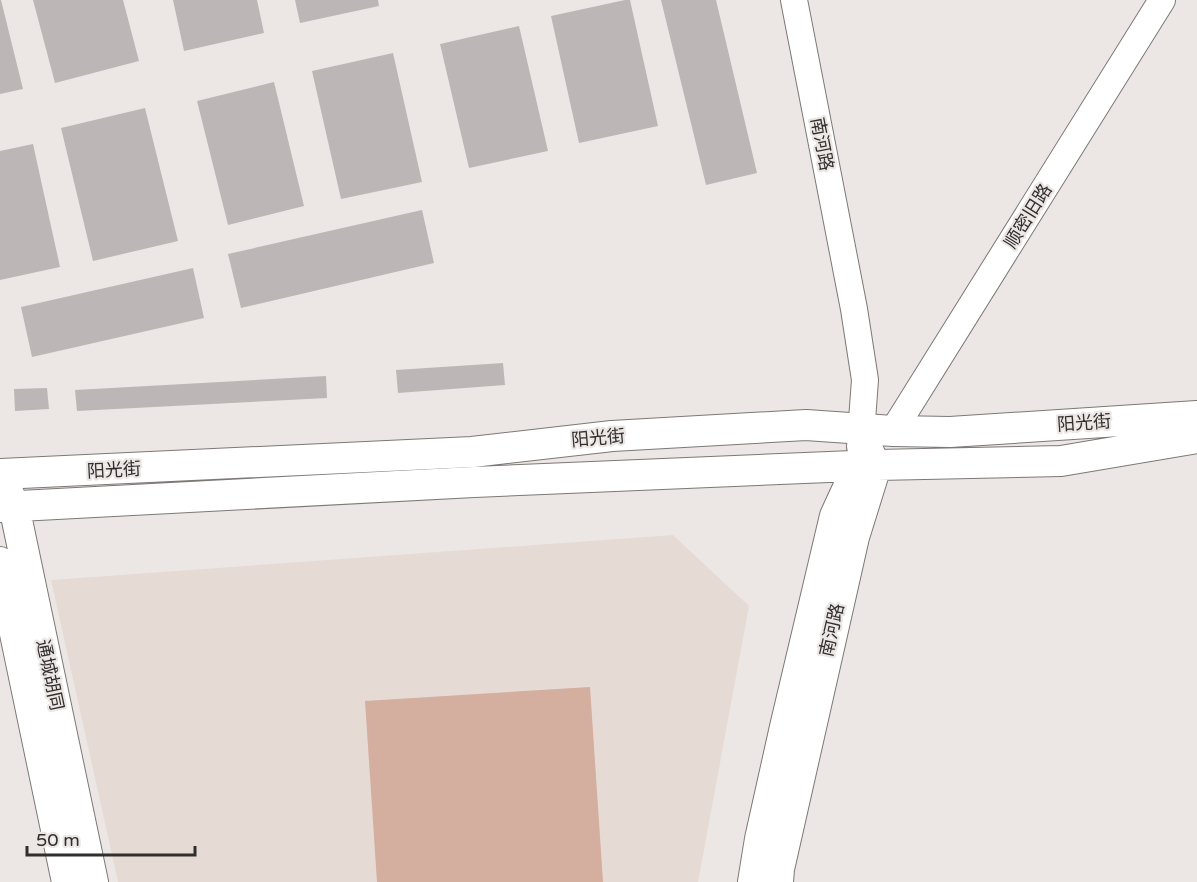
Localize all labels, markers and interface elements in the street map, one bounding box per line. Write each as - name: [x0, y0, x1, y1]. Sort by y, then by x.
- street label: 南河路: [806, 115, 838, 173]
- street label: 顺密旧路: [1000, 180, 1056, 252]
- street label: 阳光街: [1056, 410, 1112, 436]
- street label: 阳光街: [570, 425, 626, 451]
- street label: 阳光街: [86, 458, 142, 482]
- street label: 南河路: [815, 601, 849, 659]
- street label: 通城胡同: [32, 637, 68, 713]
- scale bar: [27, 819, 195, 857]
- text: 50 m: [36, 829, 80, 851]

